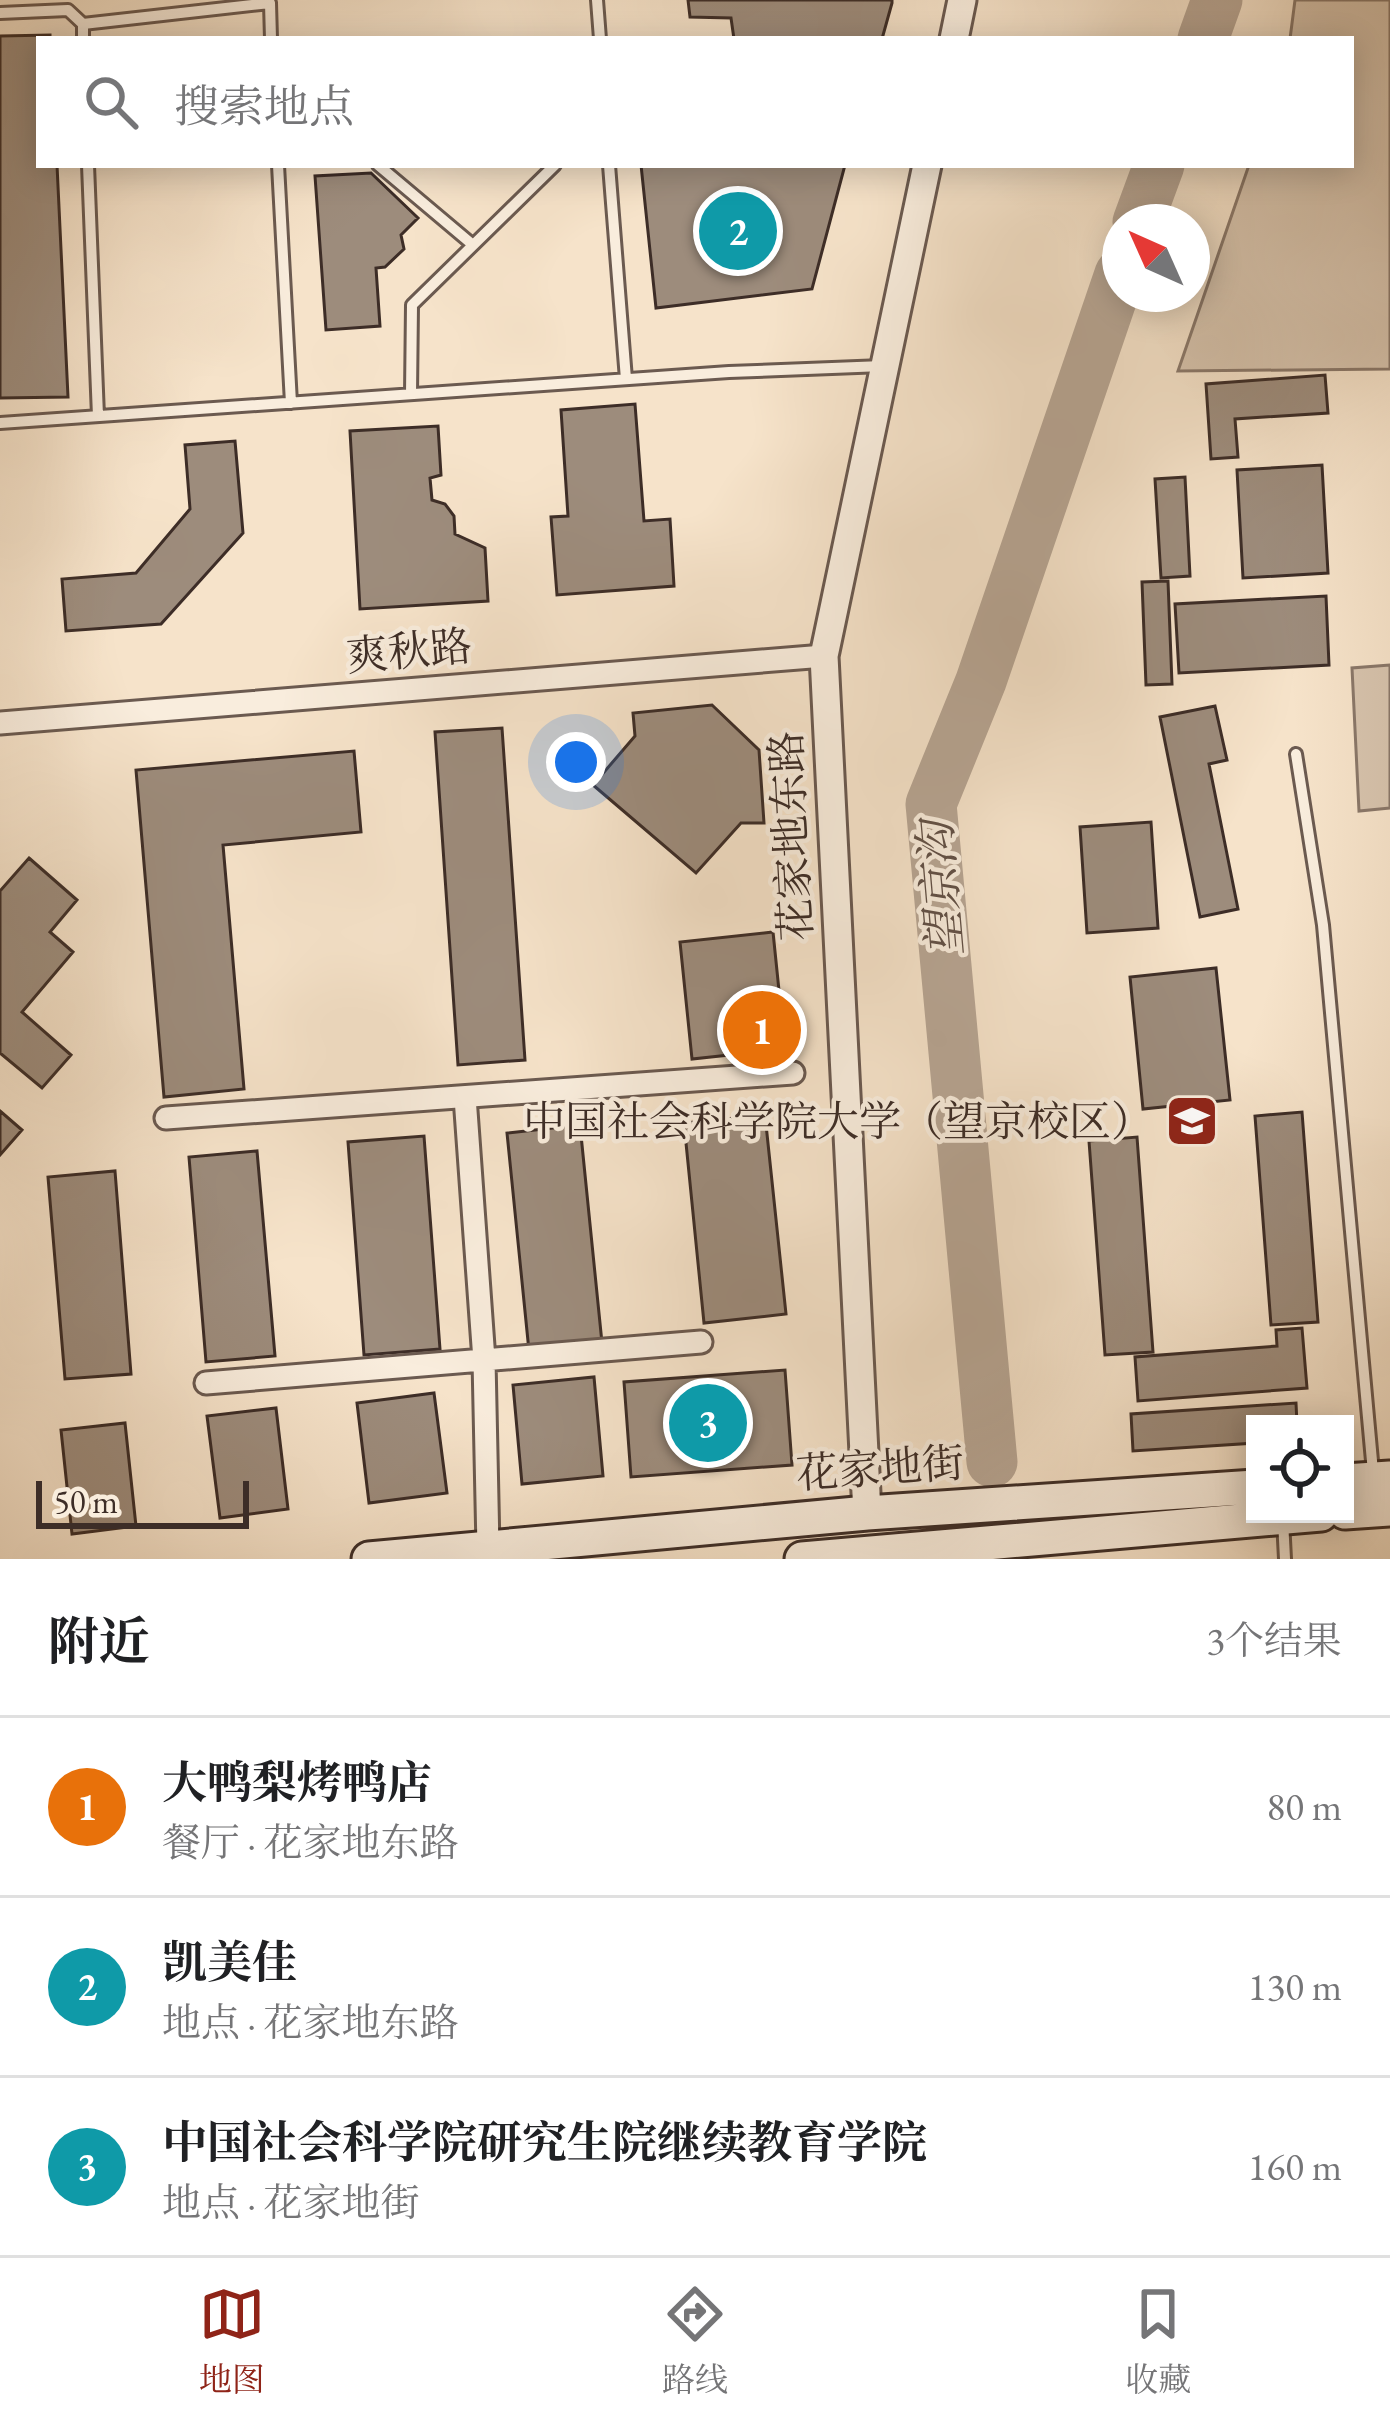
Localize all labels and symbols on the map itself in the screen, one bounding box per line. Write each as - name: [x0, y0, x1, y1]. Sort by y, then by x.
- pin: 2: [699, 186, 777, 276]
- north arrow: [1102, 204, 1210, 312]
- street label: 爽秋路: [344, 618, 474, 684]
- street label: 花家地东路: [758, 730, 824, 942]
- your location: [546, 732, 606, 792]
- water label: 望京沟: [905, 813, 975, 959]
- pin: 1: [723, 985, 801, 1075]
- school or university icon: 中国社会科学院大学（望京校区）: [1164, 1093, 1220, 1149]
- place label: 中国社会科学院大学（望京校区）: [523, 1094, 1153, 1149]
- pin: 3: [669, 1378, 747, 1468]
- street label: 花家地街: [794, 1435, 966, 1501]
- scale bar: [36, 1475, 249, 1528]

